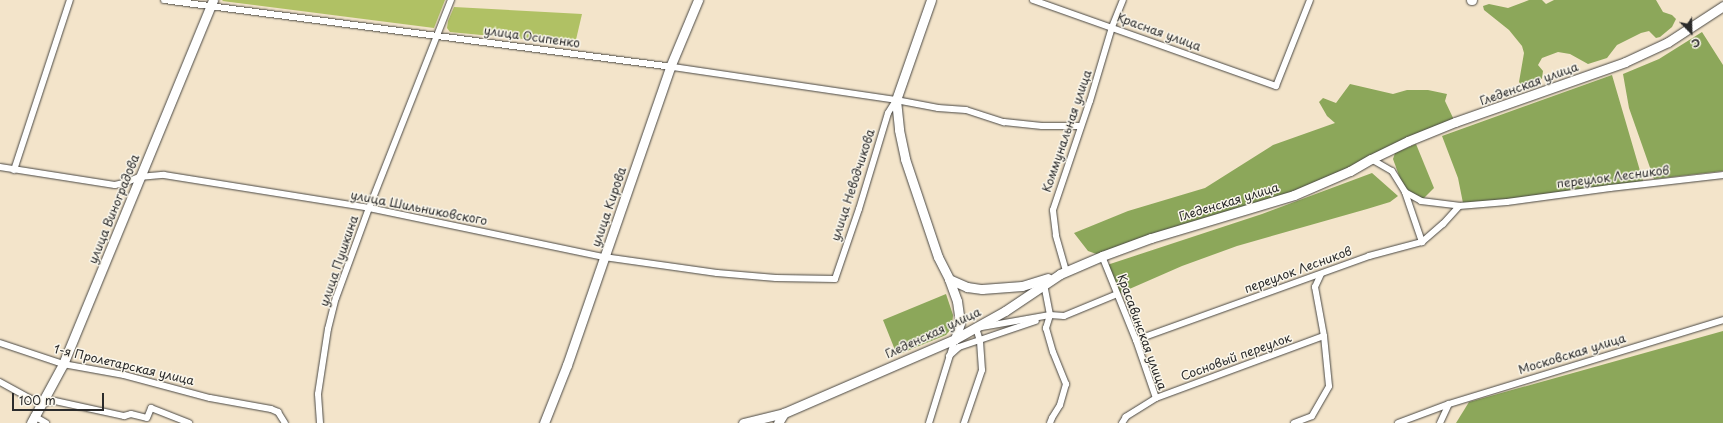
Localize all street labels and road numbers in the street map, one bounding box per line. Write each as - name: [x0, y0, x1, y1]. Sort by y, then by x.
- street label: Красная улица: [1115, 10, 1203, 54]
- street label: улица Осипенко: [483, 23, 581, 51]
- street label: Гледенская улица: [1477, 59, 1581, 109]
- street label: Коммунальная улица: [1039, 68, 1095, 194]
- street label: улица Неводчикова: [828, 127, 878, 243]
- street label: улица Виноградова: [85, 152, 143, 266]
- street label: переулок Лесников: [1556, 163, 1670, 191]
- street label: улица Кирова: [589, 165, 629, 249]
- street label: Гледенская улица: [1177, 180, 1281, 224]
- street label: улица Шильниковского: [349, 188, 489, 228]
- street label: улица Пушкина: [317, 213, 361, 309]
- street label: переулок Лесников: [1242, 244, 1354, 296]
- street label: Красавинская улица: [1114, 272, 1170, 392]
- street label: Гледенская улица: [883, 304, 983, 362]
- street label: Сосновый переулок: [1179, 330, 1293, 384]
- street label: Московская улица: [1516, 331, 1628, 377]
- street label: 1-я Пролетарская улица: [52, 342, 196, 388]

